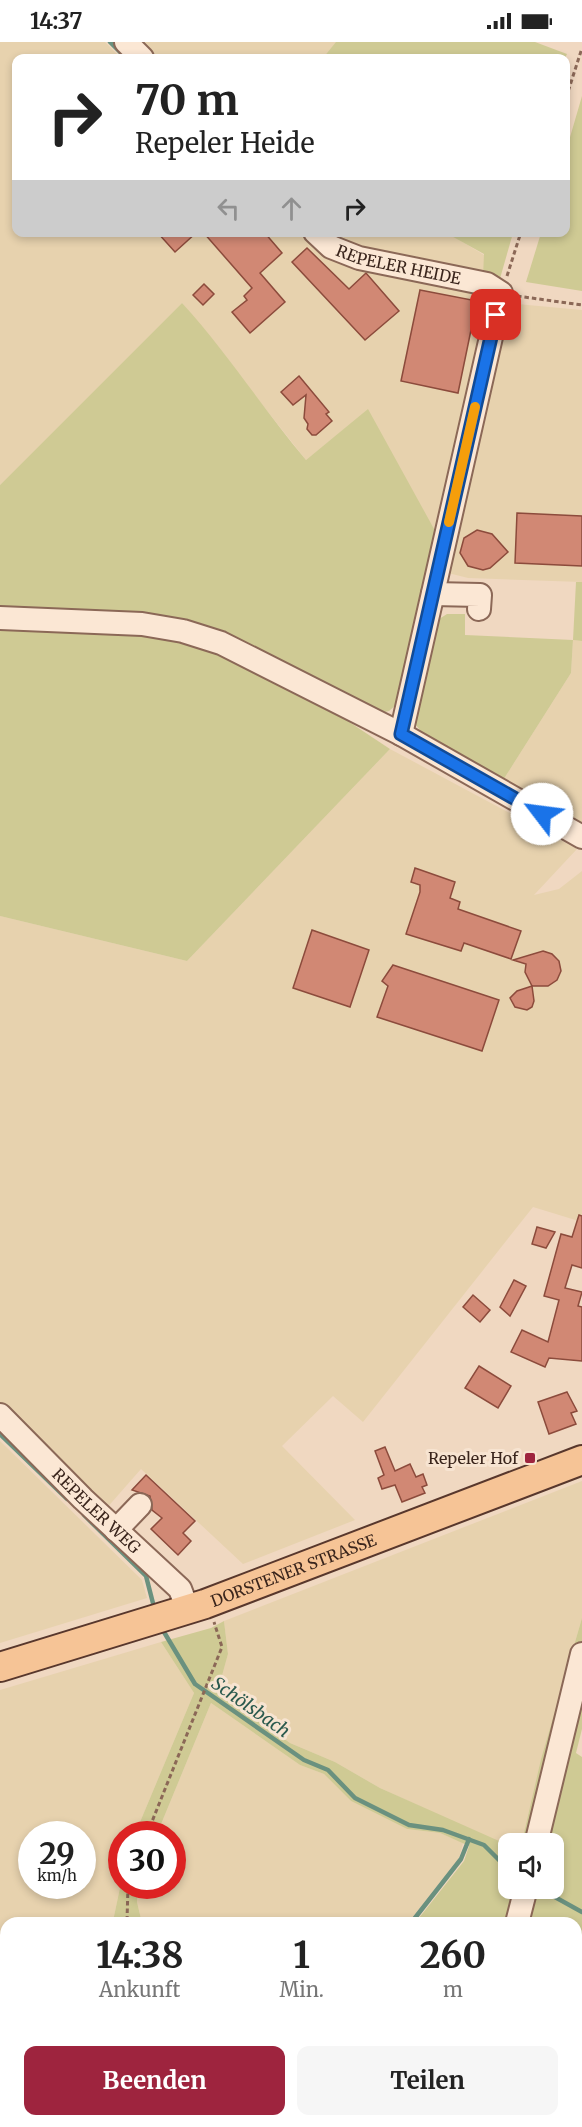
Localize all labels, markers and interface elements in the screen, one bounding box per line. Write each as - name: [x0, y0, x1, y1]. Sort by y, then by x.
- text: 14:37: [30, 7, 82, 35]
- text: 70 m: [135, 74, 239, 126]
- icon: right: [36, 78, 114, 156]
- text: Repeler Heide: [135, 126, 314, 160]
- icon: left: [212, 192, 245, 225]
- icon: ahead: [275, 192, 308, 225]
- icon: right: [338, 192, 371, 225]
- street label: REPELER HEIDE: [333, 240, 463, 289]
- pin: [470, 289, 521, 340]
- icon: arrive: [479, 298, 512, 331]
- position arrow: [510, 782, 574, 846]
- place label: Repeler Hof: [428, 1448, 519, 1468]
- marker: Repeler Hof: [523, 1451, 537, 1465]
- street label: REPELER WEG: [48, 1464, 145, 1558]
- street label: DORSTENER STRASSE: [208, 1529, 380, 1611]
- water label: Schölsbach: [207, 1672, 295, 1742]
- speed limit sign: 30: [108, 1821, 186, 1899]
- map controls: [498, 1833, 564, 1899]
- button: sound: [498, 1833, 564, 1899]
- text: 29: [39, 1834, 75, 1872]
- text: km/h: [37, 1866, 77, 1885]
- text: 14:38: [96, 1933, 184, 1978]
- text: 1: [293, 1933, 310, 1978]
- text: 260: [420, 1933, 486, 1978]
- text: Ankunft: [99, 1977, 180, 2002]
- text: Min.: [279, 1977, 324, 2002]
- text: m: [443, 1977, 463, 2002]
- button: Beenden: [24, 2046, 285, 2115]
- button: Teilen: [297, 2046, 558, 2115]

